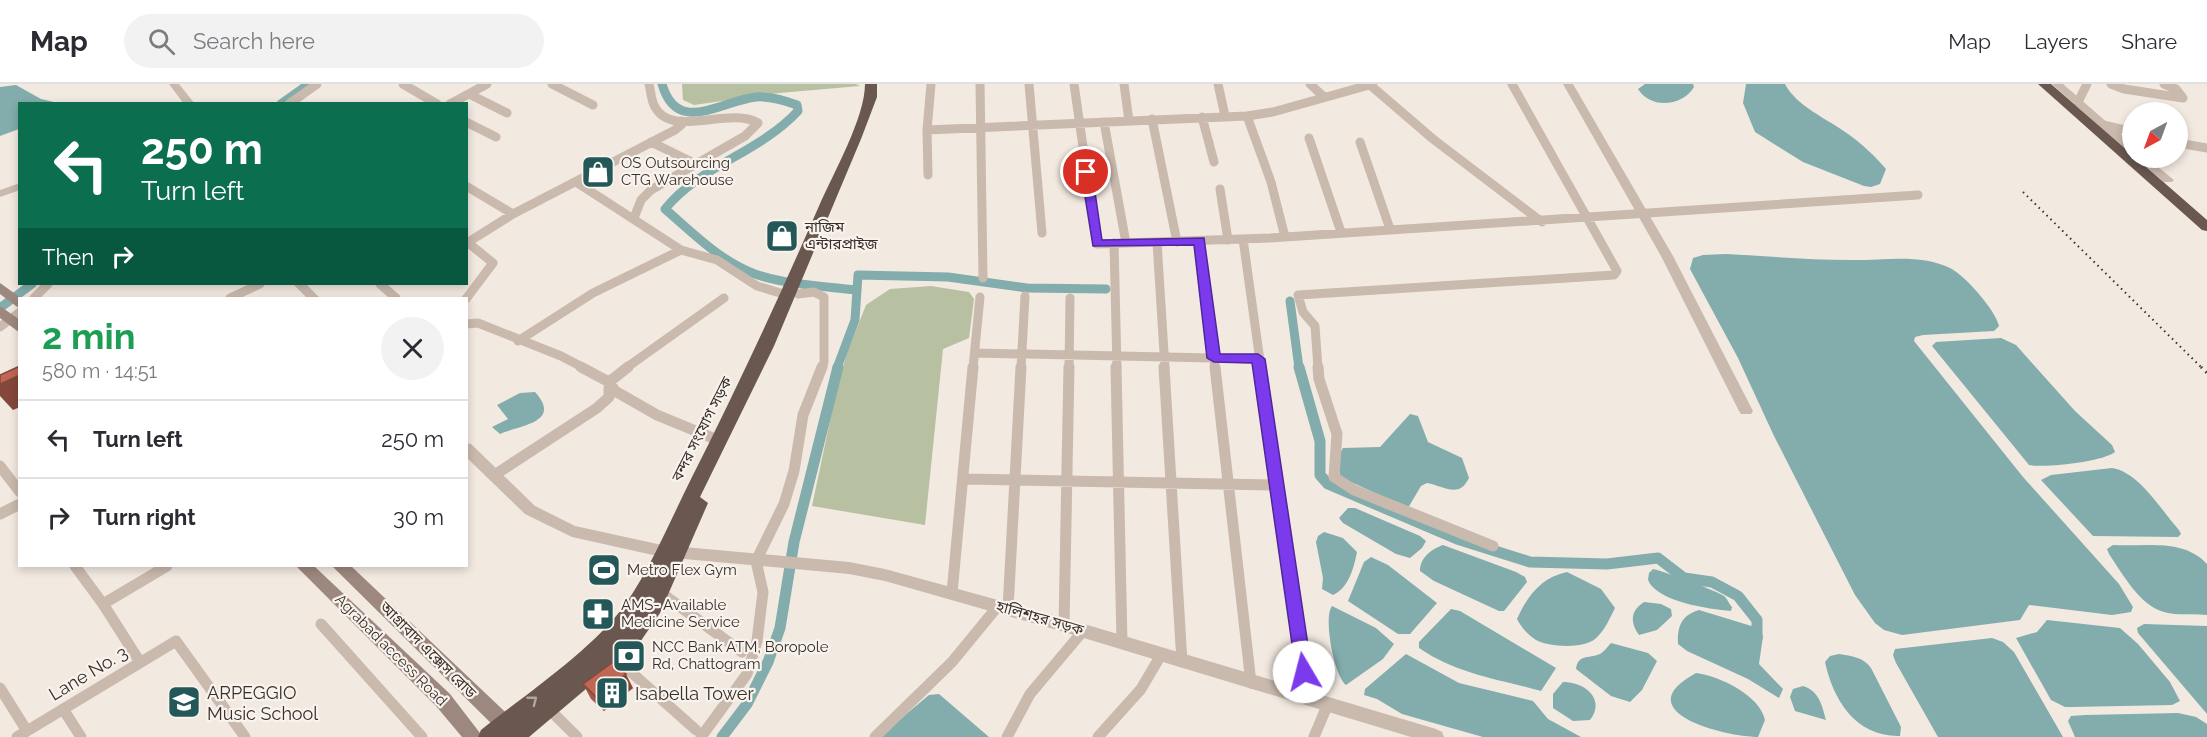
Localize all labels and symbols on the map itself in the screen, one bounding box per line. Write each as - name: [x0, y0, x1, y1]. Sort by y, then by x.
- north arrow: [2122, 102, 2188, 168]
- pin: [1060, 146, 1111, 197]
- shop icon: OS Outsourcing CTG Warehouse: [580, 154, 616, 190]
- place label: OS Outsourcing CTG Warehouse: [621, 154, 734, 189]
- shop icon: নাজিম এন্টারপ্রাইজ: [764, 218, 800, 254]
- place label: নাজিম এন্টারপ্রাইজ: [804, 218, 879, 253]
- street label: বন্দর সংযোগ সড়ক: [667, 373, 736, 485]
- sports icon: Metro Flex Gym: [586, 552, 622, 588]
- place label: Metro Flex Gym: [627, 561, 737, 579]
- street label: Agrabad access Road: [331, 590, 451, 710]
- pharmacy icon: AMS- Available Medicine Service: [580, 596, 616, 632]
- place label: AMS- Available Medicine Service: [621, 596, 740, 631]
- street label: আগ্রাবাদ এক্সেস রোড: [375, 597, 480, 702]
- street label: হালিশহর সড়ক: [993, 597, 1087, 639]
- bank icon: NCC Bank ATM, Boropole Rd, Chattogram: [611, 638, 647, 674]
- place label: NCC Bank ATM, Boropole Rd, Chattogram: [652, 638, 829, 673]
- position arrow: [1272, 640, 1336, 704]
- street label: Lane No. 3: [45, 641, 131, 705]
- building icon: Isabella Tower: [594, 675, 630, 711]
- place label: ARPEGGIO Music School: [207, 682, 318, 724]
- place label: Isabella Tower: [635, 683, 754, 704]
- school or university icon: ARPEGGIO Music School: [166, 684, 202, 720]
- one-way arrow: [527, 697, 538, 708]

